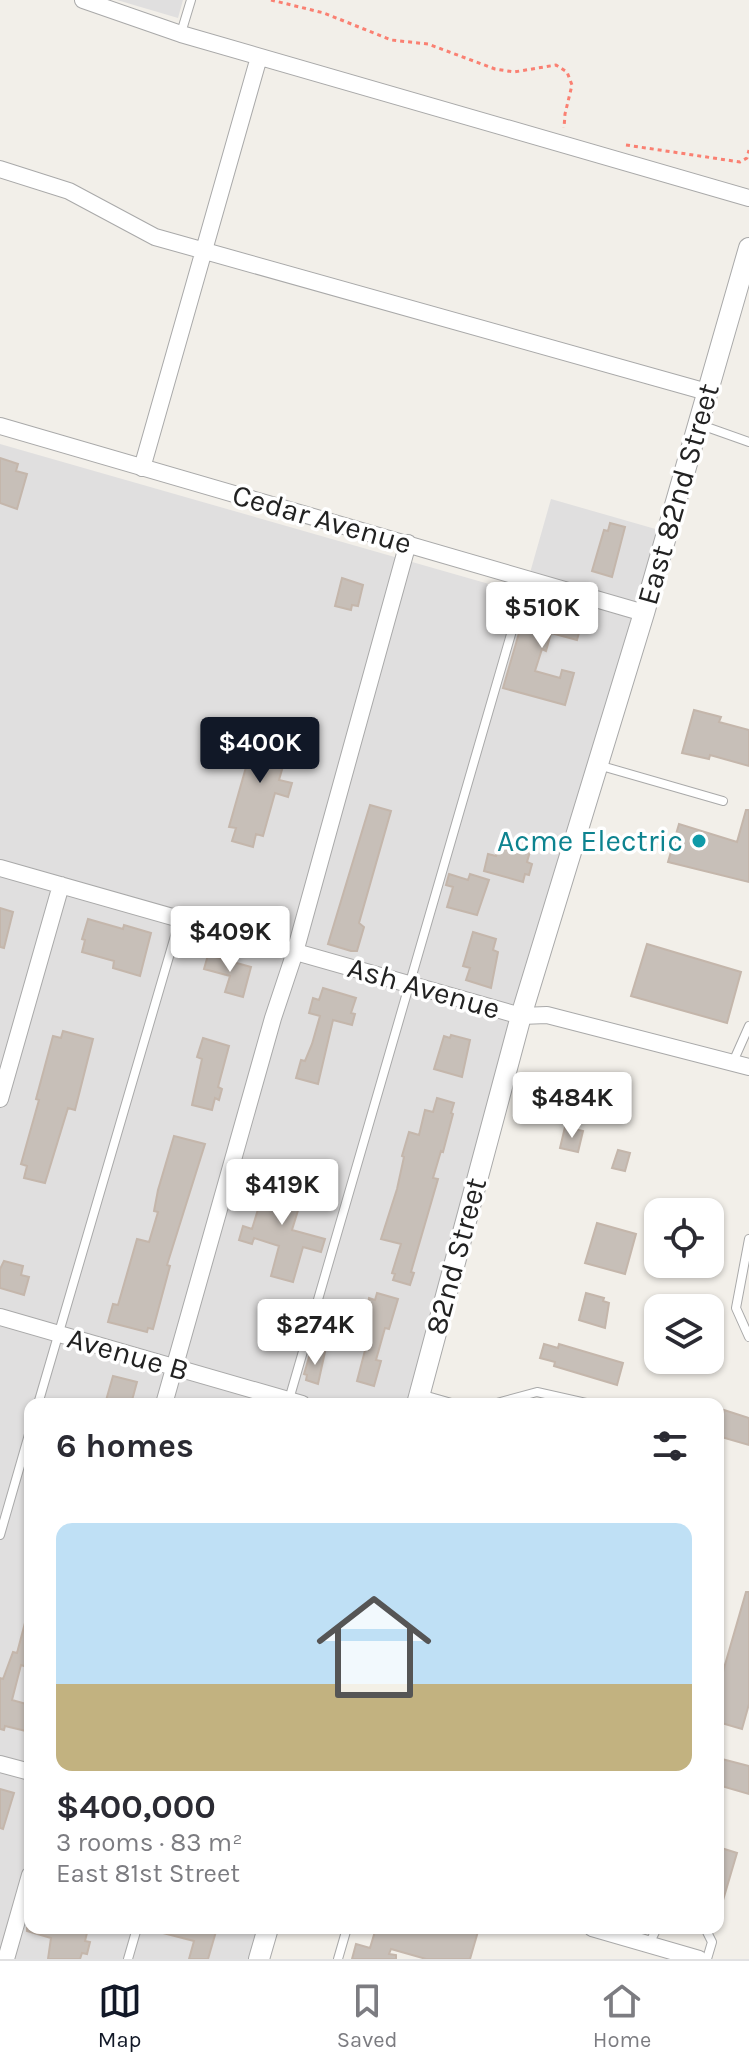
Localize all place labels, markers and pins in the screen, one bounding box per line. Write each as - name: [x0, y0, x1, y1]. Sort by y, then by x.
- pin: $510K: [486, 582, 598, 650]
- pin: $400K: [204, 717, 316, 785]
- place label: Acme Electric: [497, 823, 683, 859]
- marker: Acme Electric: [690, 832, 708, 850]
- pin: $409K: [174, 906, 286, 974]
- pin: $484K: [516, 1072, 628, 1140]
- pin: $419K: [226, 1159, 338, 1227]
- pin: $274K: [259, 1299, 371, 1367]

